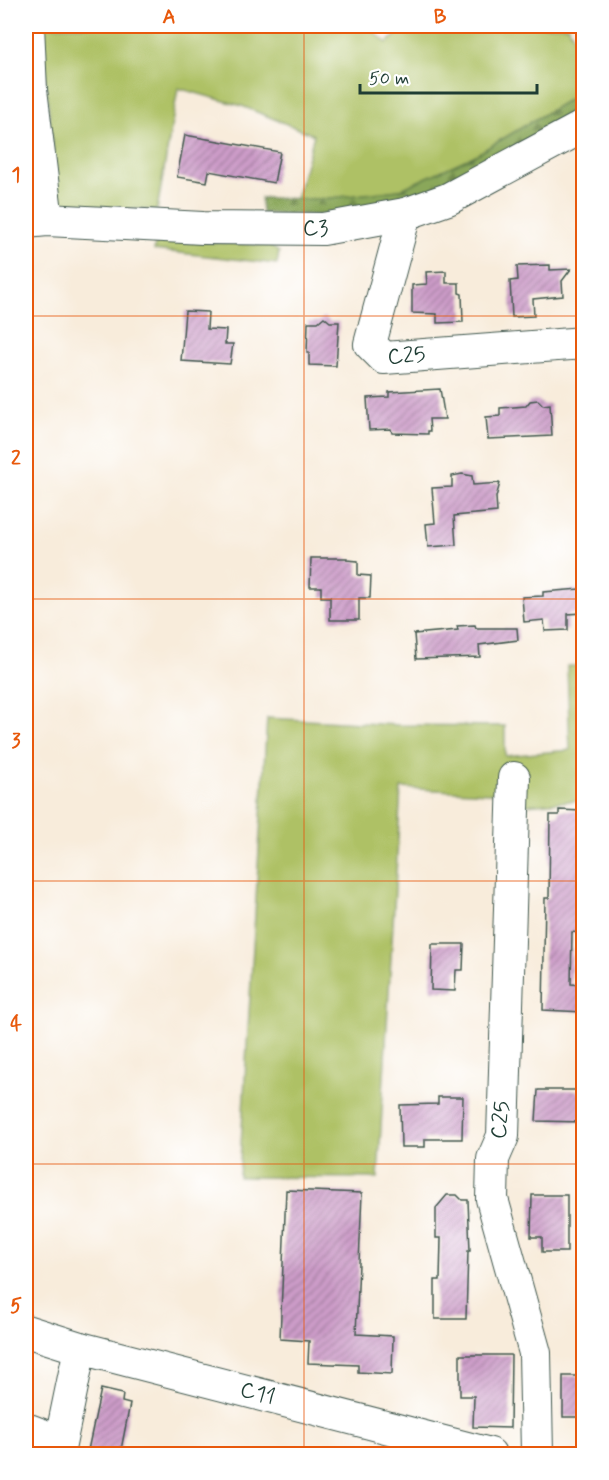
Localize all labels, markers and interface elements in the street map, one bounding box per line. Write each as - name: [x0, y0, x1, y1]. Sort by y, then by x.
- text: A: [162, 4, 176, 31]
- text: B: [434, 4, 447, 31]
- scale bar: [360, 57, 537, 95]
- text: 50 m: [369, 67, 409, 91]
- text: 1: [12, 162, 20, 189]
- street label: C3: [303, 214, 331, 244]
- street label: C25: [386, 341, 427, 372]
- text: 2: [11, 445, 21, 472]
- text: 3: [11, 728, 21, 755]
- text: 4: [10, 1011, 22, 1038]
- street label: C25: [485, 1099, 517, 1141]
- text: 5: [10, 1293, 22, 1320]
- street label: C11: [237, 1376, 278, 1412]

